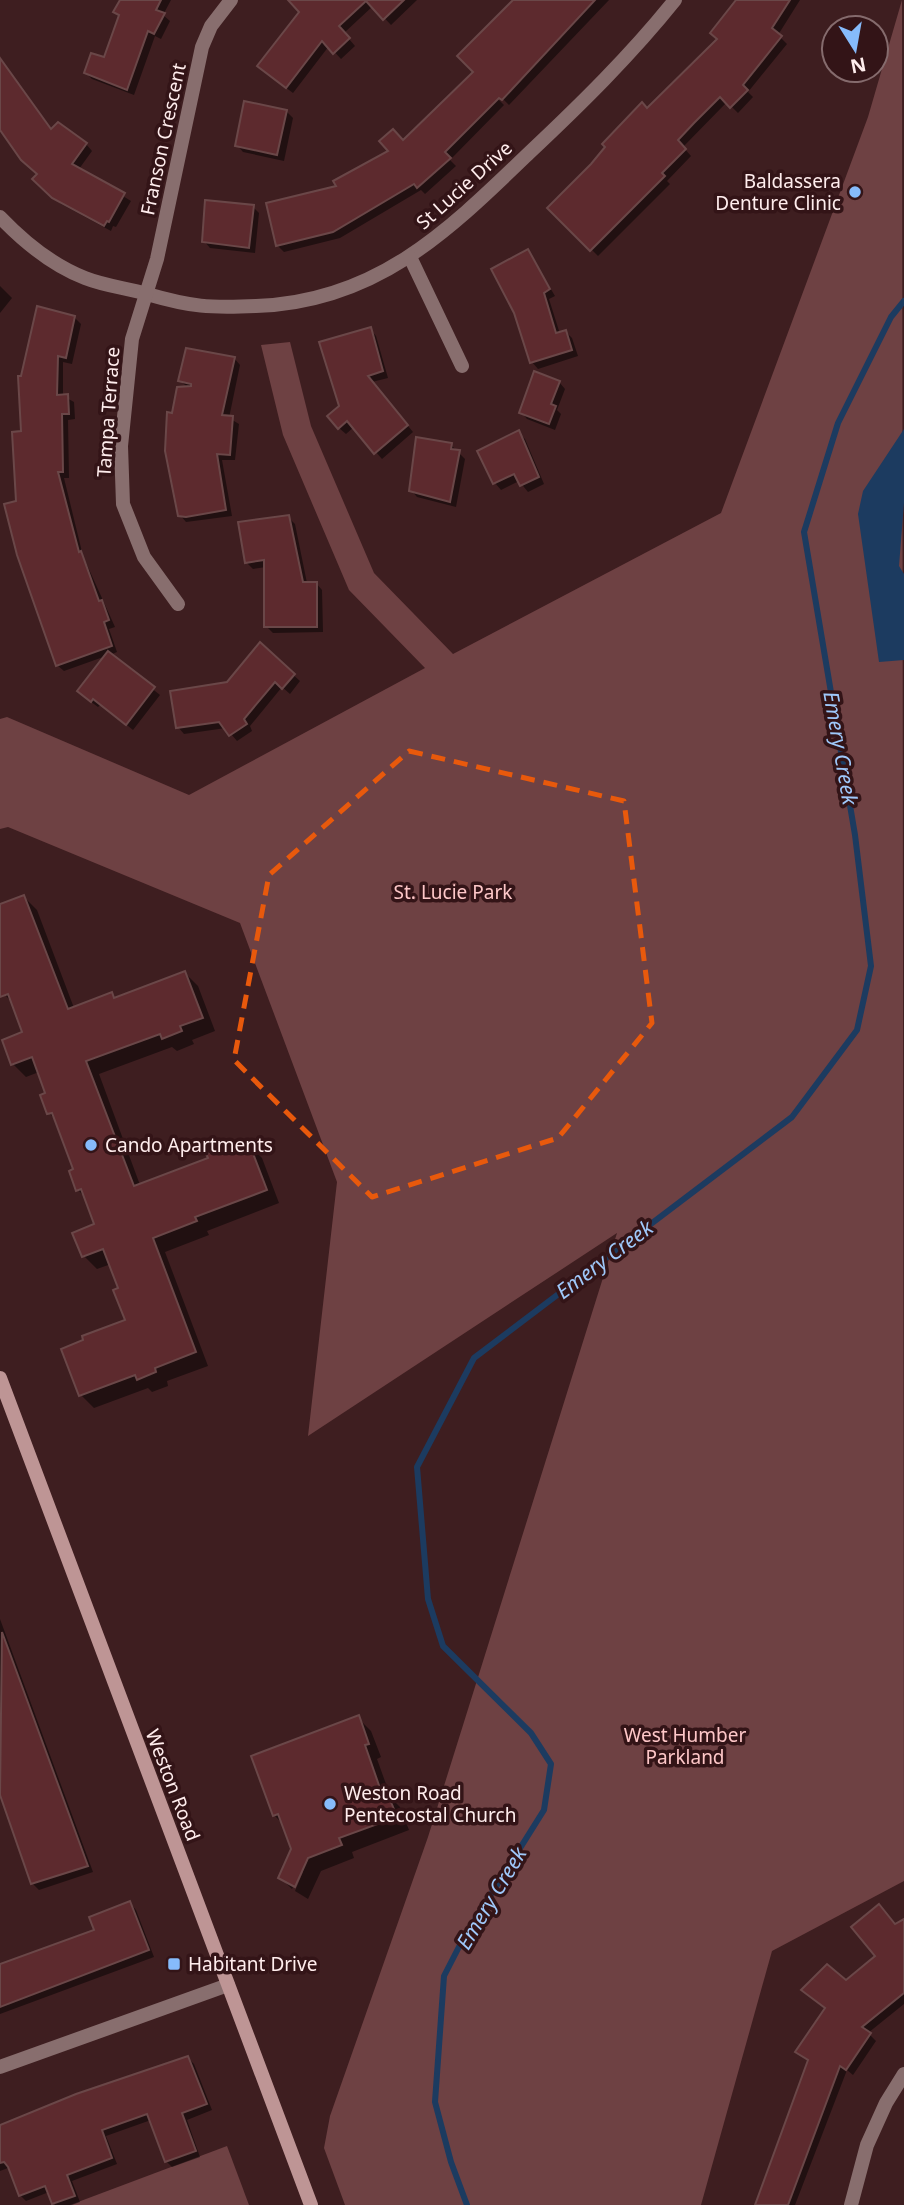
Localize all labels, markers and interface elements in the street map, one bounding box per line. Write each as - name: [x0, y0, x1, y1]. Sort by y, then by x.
- north arrow: [820, 14, 890, 84]
- text: N: [848, 51, 868, 80]
- street label: Franson Crescent: [134, 60, 192, 217]
- street label: St Lucie Drive: [410, 135, 518, 235]
- place label: Baldassera Denture Clinic: [715, 168, 841, 216]
- marker: Baldassera Denture Clinic: [847, 184, 863, 200]
- street label: Tampa Terrace: [90, 346, 126, 478]
- water label: Emery Creek: [817, 689, 865, 809]
- park label: St. Lucie Park: [394, 879, 512, 905]
- place label: Cando Apartments: [105, 1132, 273, 1158]
- marker: Cando Apartments: [83, 1137, 99, 1153]
- water label: Emery Creek: [550, 1212, 660, 1305]
- park label: West Humber Parkland: [624, 1722, 747, 1770]
- street label: Weston Road: [140, 1725, 206, 1845]
- place label: Weston Road Pentecostal Church: [344, 1780, 516, 1828]
- marker: Weston Road Pentecostal Church: [322, 1796, 338, 1812]
- water label: Emery Creek: [449, 1840, 533, 1954]
- place label: Habitant Drive: [188, 1951, 317, 1977]
- marker: Habitant Drive: [166, 1956, 182, 1972]

